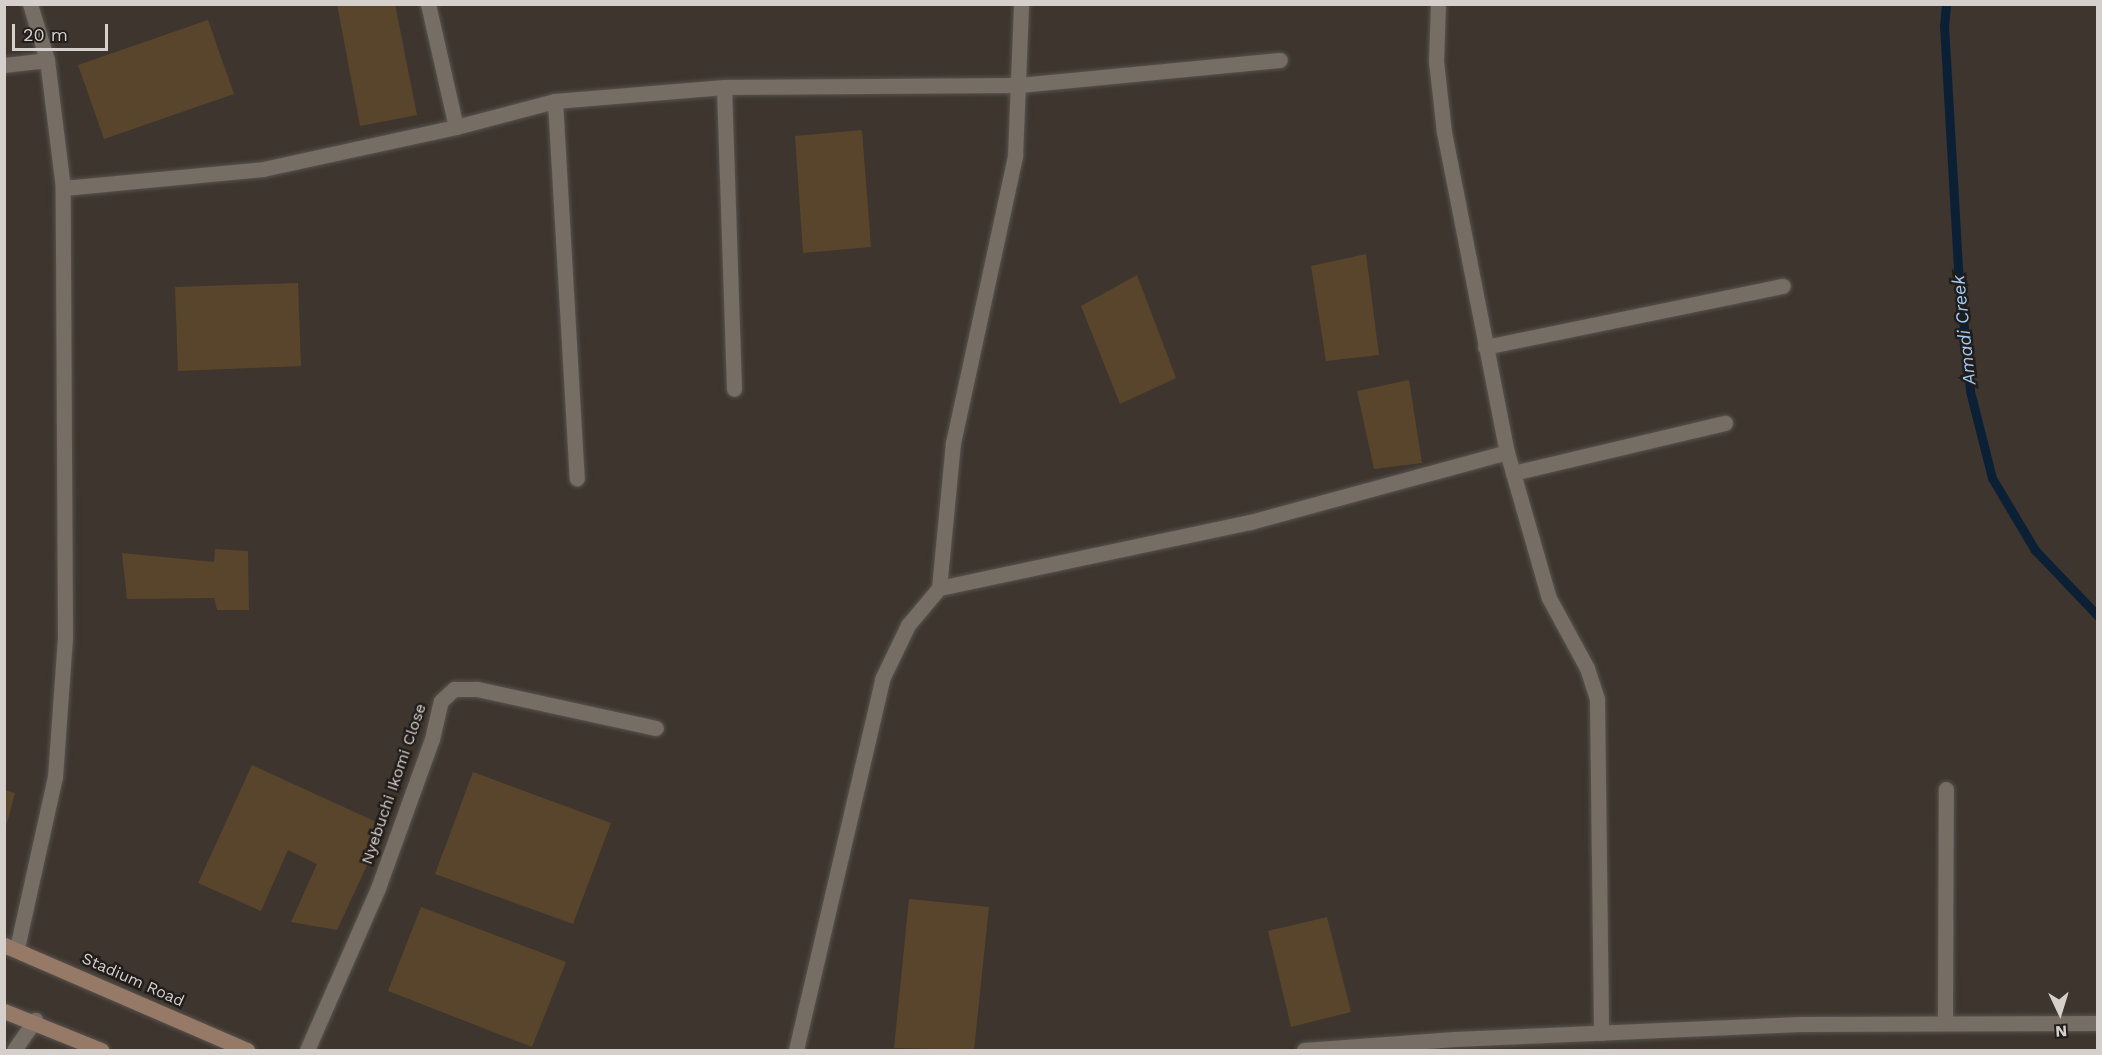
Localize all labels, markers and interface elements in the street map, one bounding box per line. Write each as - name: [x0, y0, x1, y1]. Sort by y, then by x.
- scale bar: [15, 12, 111, 50]
- text: 20 m: [23, 24, 68, 45]
- water label: Amadi Creek: [1947, 274, 1981, 386]
- street label: Nyebuchi Ikomi Close: [357, 701, 431, 867]
- street label: Stadium Road: [79, 949, 187, 1011]
- north arrow: [2030, 983, 2090, 1043]
- text: N: [2055, 1022, 2068, 1041]

